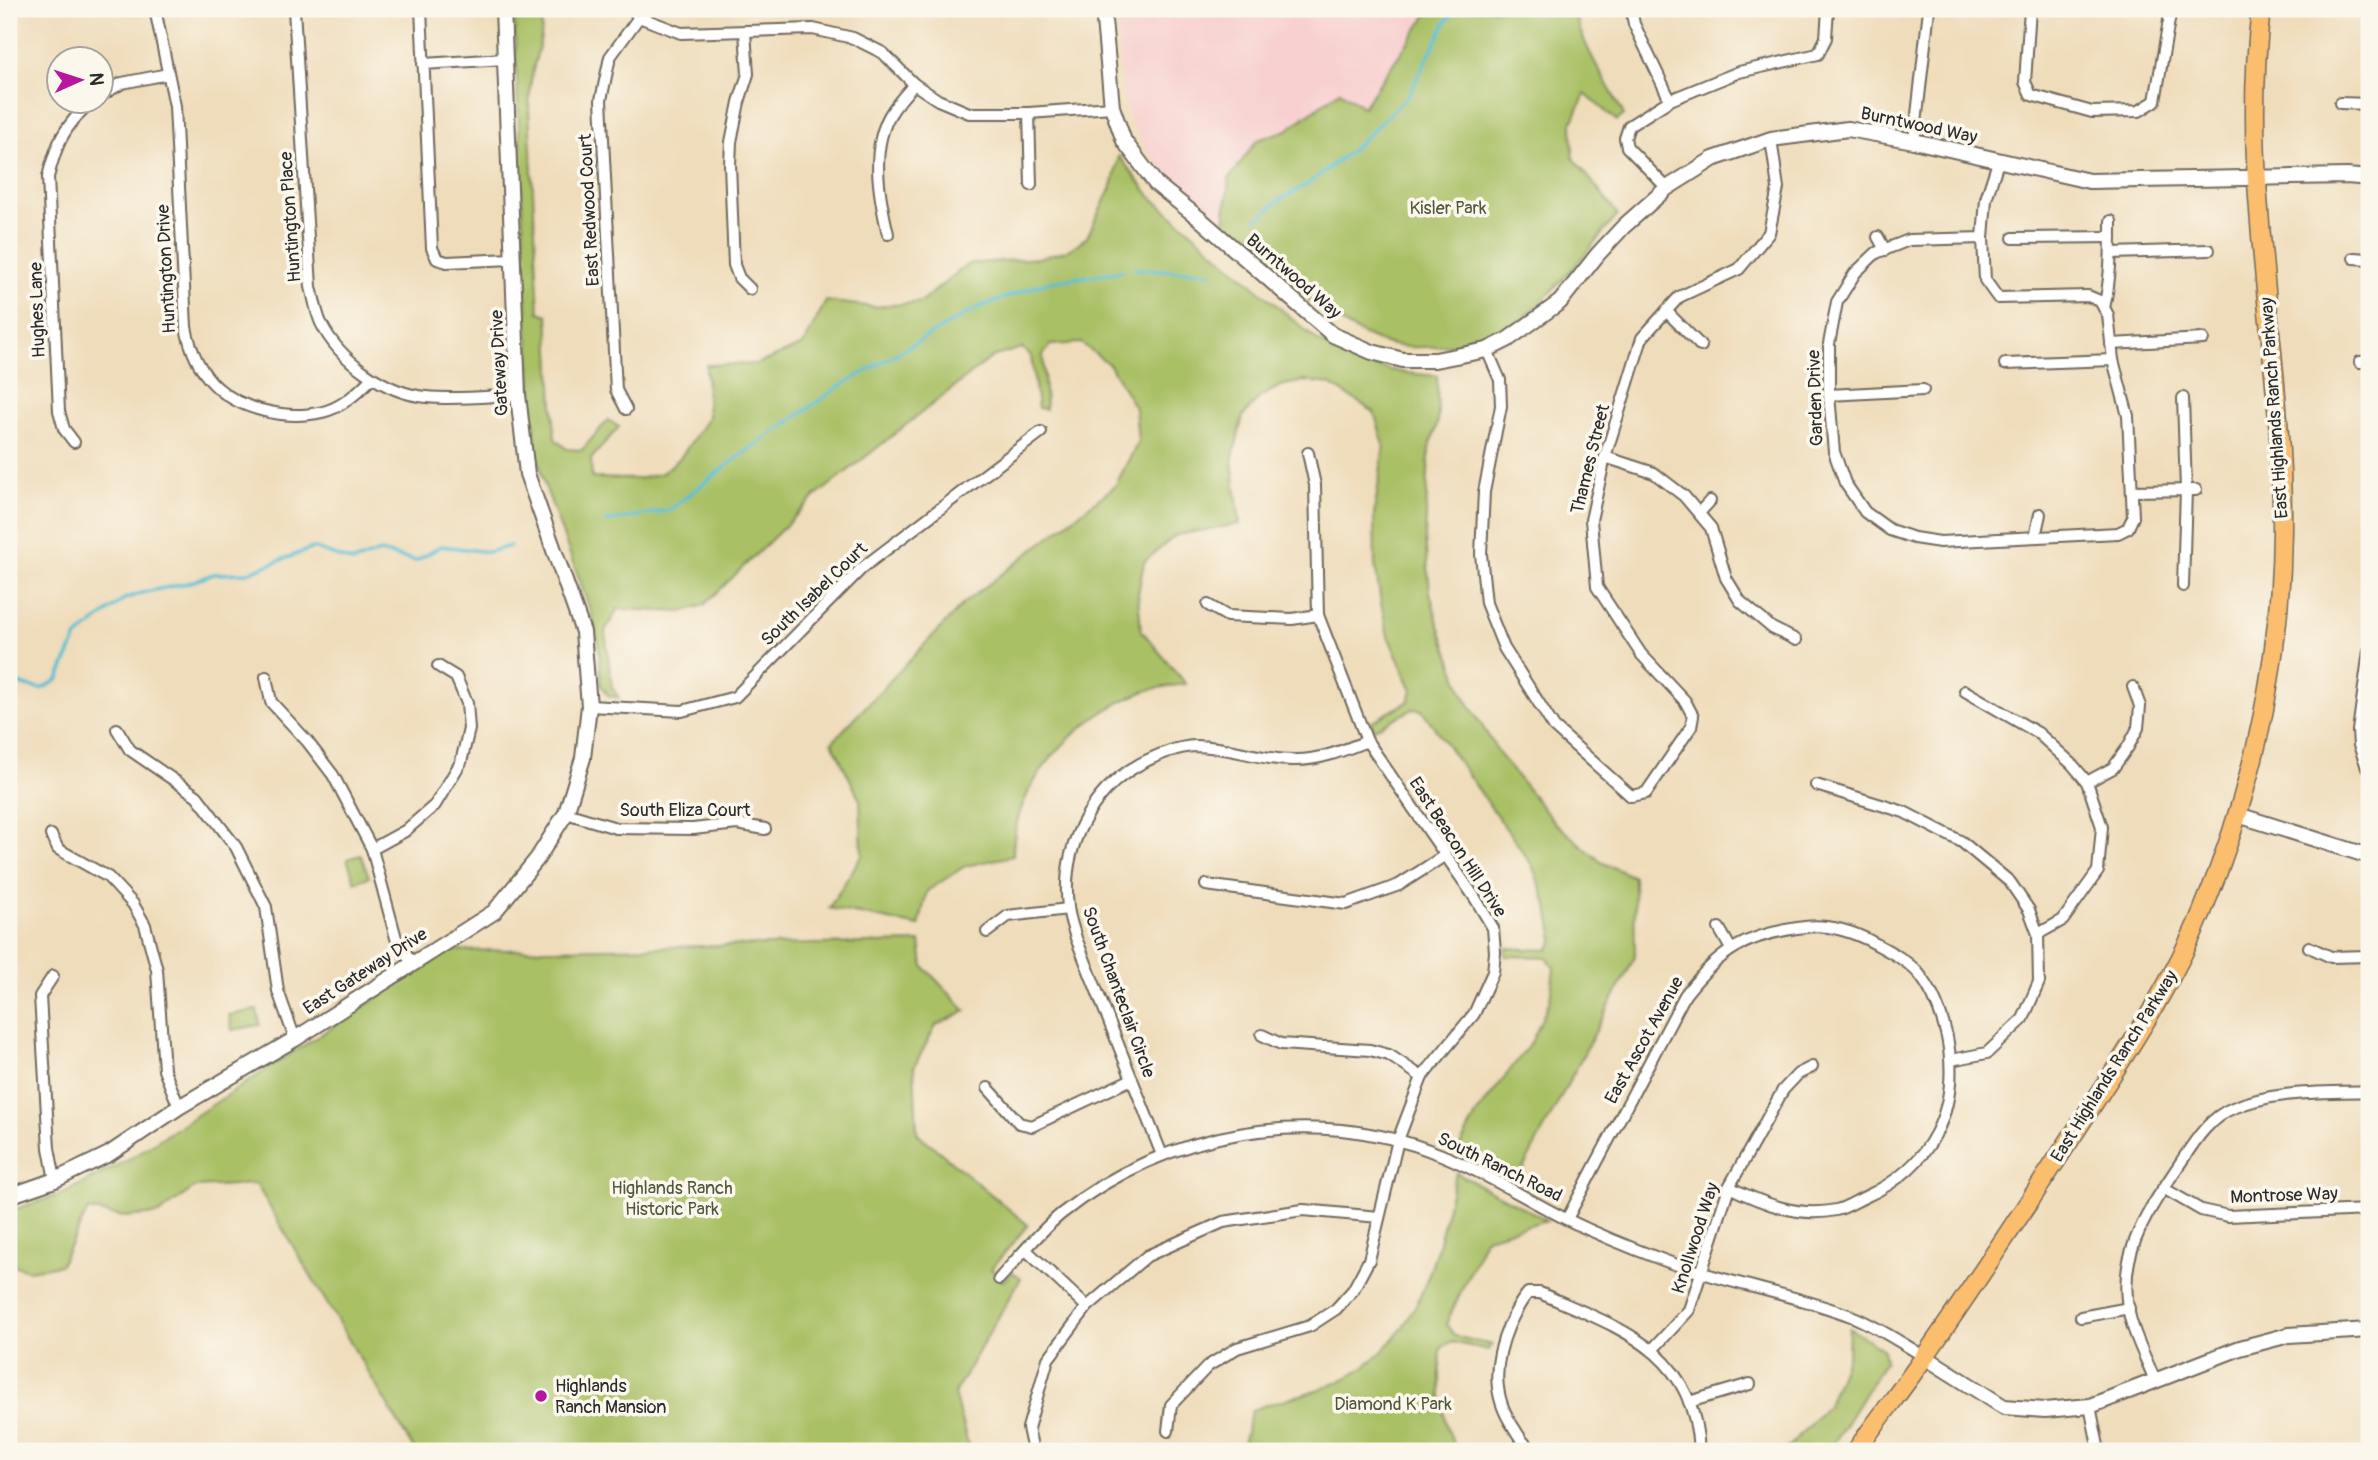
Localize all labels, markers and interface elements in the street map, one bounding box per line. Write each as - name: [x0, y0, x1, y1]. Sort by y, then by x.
- north arrow: [46, 46, 116, 116]
- text: N: [84, 72, 108, 86]
- street label: Burntwood Way: [1859, 102, 1980, 149]
- street label: East Redwood Court: [574, 132, 605, 287]
- street label: Huntington Place: [274, 150, 307, 283]
- park label: Kisler Park: [1409, 197, 1487, 220]
- street label: Huntington Drive: [152, 204, 181, 334]
- street label: Burntwood Way: [1241, 229, 1346, 324]
- street label: Hughes Lane: [24, 261, 51, 358]
- street label: East Highlands Ranch Parkway: [2255, 296, 2294, 519]
- street label: Gateway Drive: [485, 309, 514, 417]
- street label: Garden Drive: [1802, 349, 1829, 447]
- street label: Thames Street: [1566, 401, 1615, 516]
- street label: South Isabel Court: [756, 537, 873, 651]
- street label: East Beacon Hill Drive: [1404, 773, 1512, 922]
- street label: South Eliza Court: [620, 799, 751, 822]
- street label: South Chanteclair Circle: [1077, 903, 1160, 1081]
- street label: East Gateway Drive: [299, 923, 432, 1020]
- street label: East Highlands Ranch Parkway: [2046, 966, 2183, 1166]
- street label: East Ascot Avenue: [1600, 972, 1689, 1108]
- street label: South Ranch Road: [1434, 1127, 1566, 1208]
- park label: Highlands Ranch Historic Park: [611, 1177, 733, 1221]
- street label: Knollwood Way: [1667, 1179, 1724, 1297]
- street label: Montrose Way: [2230, 1182, 2339, 1209]
- place label: Highlands Ranch Mansion: [555, 1375, 666, 1419]
- marker: Highlands Ranch Mansion: [533, 1388, 549, 1404]
- park label: Diamond K Park: [1334, 1393, 1452, 1416]

